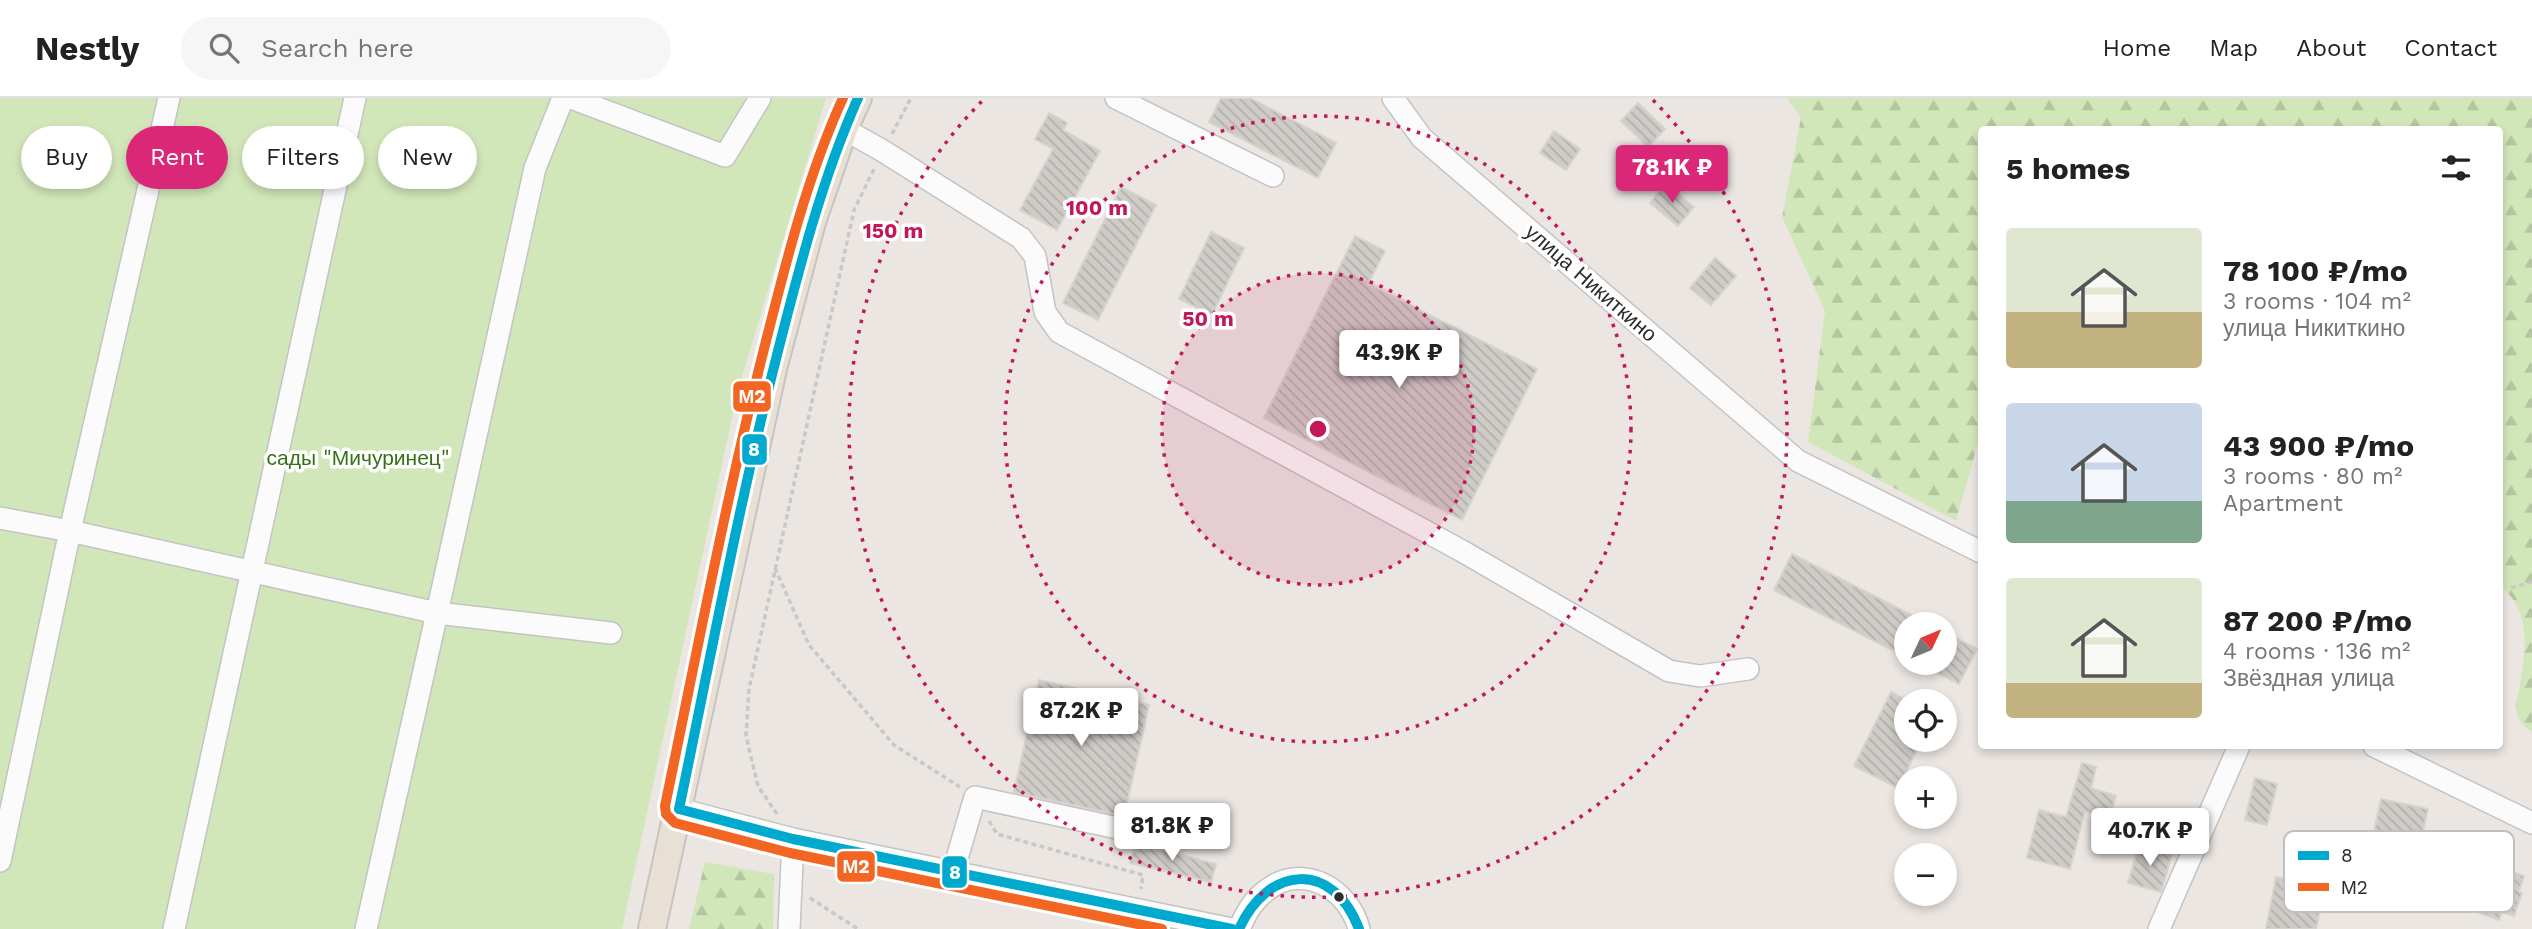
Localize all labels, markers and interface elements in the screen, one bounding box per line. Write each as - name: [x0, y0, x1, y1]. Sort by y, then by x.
- search box: [181, 17, 671, 80]
- text: Nestly: [35, 29, 139, 68]
- icon: search: [205, 29, 243, 67]
- text: Search here: [261, 33, 414, 63]
- text: Home: [2103, 34, 2171, 62]
- text: Map: [2209, 34, 2258, 62]
- text: About: [2296, 34, 2366, 62]
- text: Contact: [2404, 34, 2497, 62]
- chip: Buy: [21, 126, 112, 189]
- chip: Rent: [126, 126, 228, 189]
- chip: Filters: [242, 126, 364, 189]
- chip: New: [378, 126, 477, 189]
- pin: 78.1K ₽: [1607, 146, 1737, 205]
- icon: filters: [2437, 149, 2475, 187]
- text: 5 homes: [2006, 151, 2130, 186]
- text: 78.1K ₽: [1632, 154, 1712, 181]
- text: 100 m: [1066, 195, 1128, 220]
- text: 150 m: [863, 218, 923, 243]
- street label: улица Никиткино: [1520, 219, 1662, 347]
- text: 78 100 ₽/mo: [2223, 253, 2408, 288]
- icon: home: [2062, 256, 2146, 340]
- text: 3 rooms · 104 m²: [2223, 288, 2411, 315]
- text: 50 m: [1182, 306, 1234, 331]
- text: улица Никиткино: [2223, 315, 2405, 342]
- pin: 43.9K ₽: [1334, 330, 1464, 390]
- text: 43.9K ₽: [1355, 339, 1443, 366]
- line badge: М2: [732, 380, 772, 413]
- text: М2: [738, 385, 766, 408]
- centre of rings: [1306, 417, 1330, 441]
- text: 43 900 ₽/mo: [2223, 428, 2414, 463]
- icon: home: [2062, 431, 2146, 515]
- line badge: 8: [741, 433, 768, 466]
- text: 8: [748, 438, 760, 461]
- park label: сады "Мичуринец": [267, 445, 449, 470]
- text: 3 rooms · 80 m²: [2223, 463, 2402, 490]
- text: Apartment: [2223, 490, 2343, 517]
- text: 87 200 ₽/mo: [2223, 603, 2412, 638]
- icon: home: [2062, 606, 2146, 690]
- north arrow: [1894, 612, 1956, 676]
- map controls: [1894, 612, 1957, 906]
- text: 4 rooms · 136 m²: [2223, 638, 2411, 665]
- text: Звёздная улица: [2223, 665, 2394, 692]
- pin: 87.2K ₽: [1016, 688, 1146, 748]
- button: locate: [1894, 689, 1957, 752]
- text: 87.2K ₽: [1039, 697, 1123, 724]
- button: +: [1894, 766, 1957, 829]
- pin: 81.8K ₽: [1107, 804, 1237, 863]
- pin: 40.7K ₽: [2085, 808, 2215, 868]
- text: 81.8K ₽: [1130, 812, 1214, 839]
- text: 40.7K ₽: [2107, 817, 2193, 844]
- legend: [2284, 831, 2514, 912]
- button: −: [1894, 843, 1957, 906]
- text: 8: [2341, 844, 2353, 867]
- line badge: М2: [836, 850, 876, 883]
- text: М2: [842, 855, 870, 878]
- line badge: 8: [941, 855, 968, 889]
- text: 8: [949, 861, 961, 884]
- text: М2: [2341, 876, 2368, 899]
- unlabelled marker: [1332, 890, 1346, 904]

